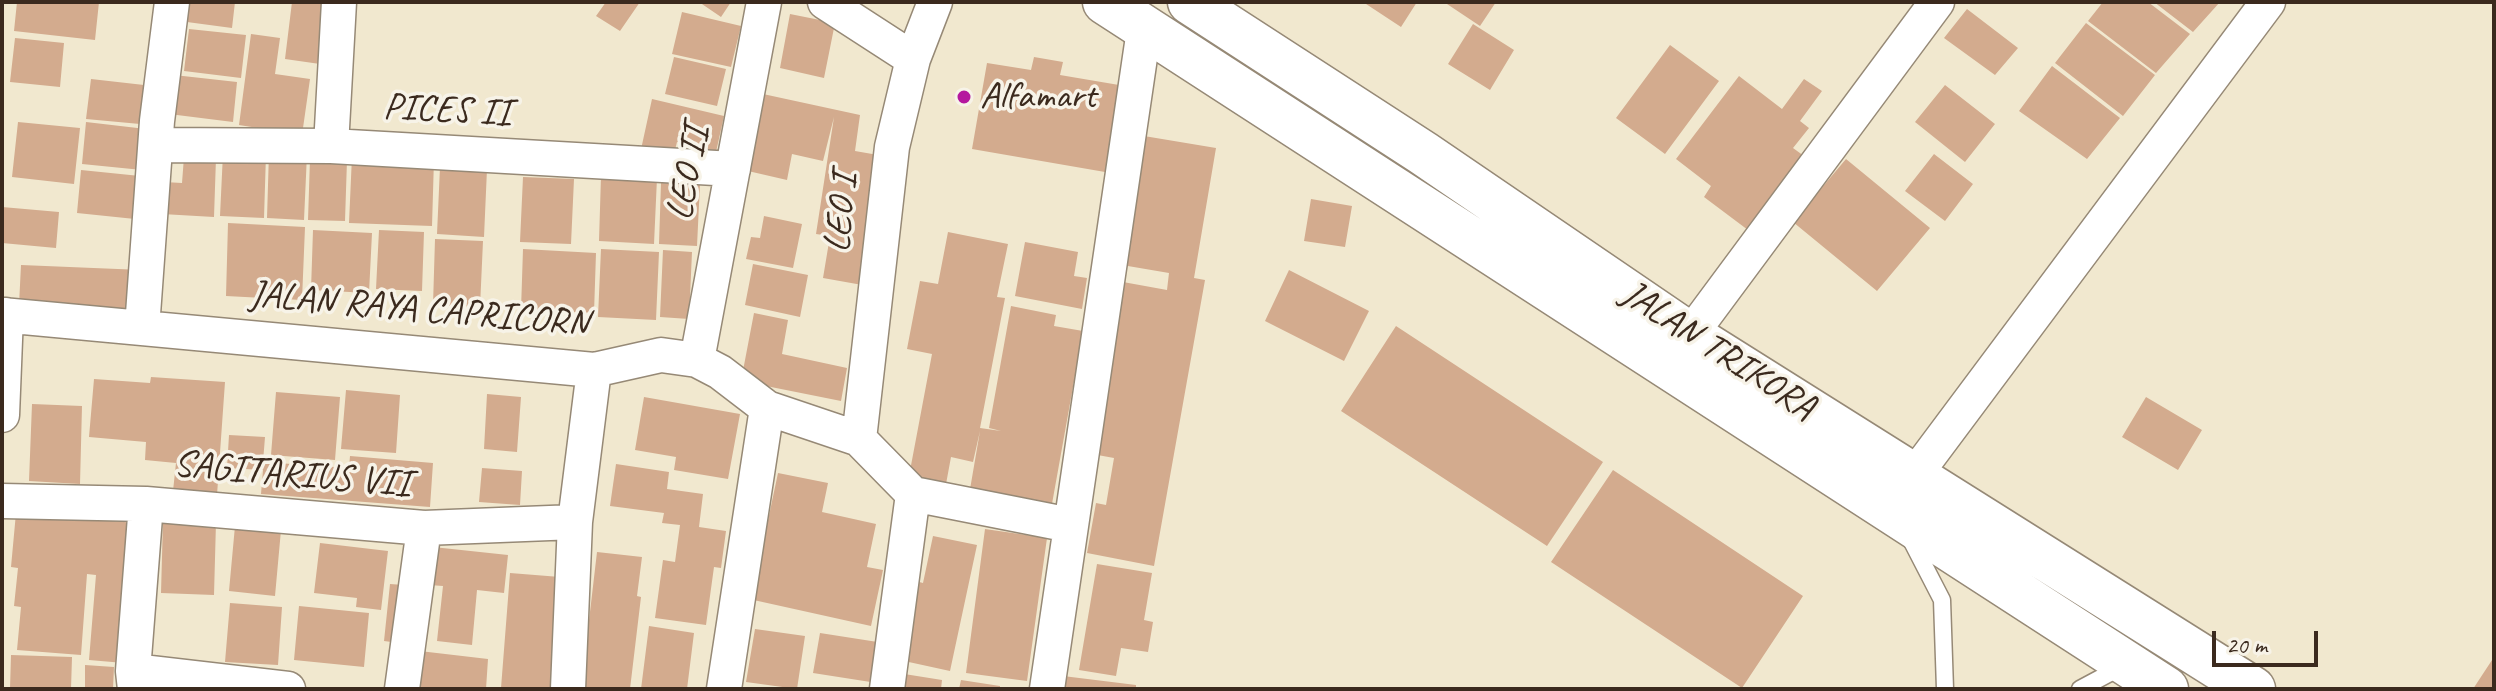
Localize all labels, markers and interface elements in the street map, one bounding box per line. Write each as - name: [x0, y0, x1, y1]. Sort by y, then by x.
- place label: Alfamart: [980, 74, 1096, 120]
- street label: PICES II: [382, 85, 512, 137]
- marker: Alfamart: [955, 88, 973, 106]
- street label: LEO II: [658, 122, 720, 224]
- street label: LEO I: [815, 171, 869, 255]
- street label: JALAN TRIKORA: [1612, 271, 1824, 431]
- street label: JALAN RAYA CAPRICORN: [248, 272, 590, 348]
- street label: SAGITARIUS VII: [172, 442, 412, 508]
- scale bar: [2216, 615, 2322, 665]
- text: 20 m: [2226, 630, 2267, 660]

